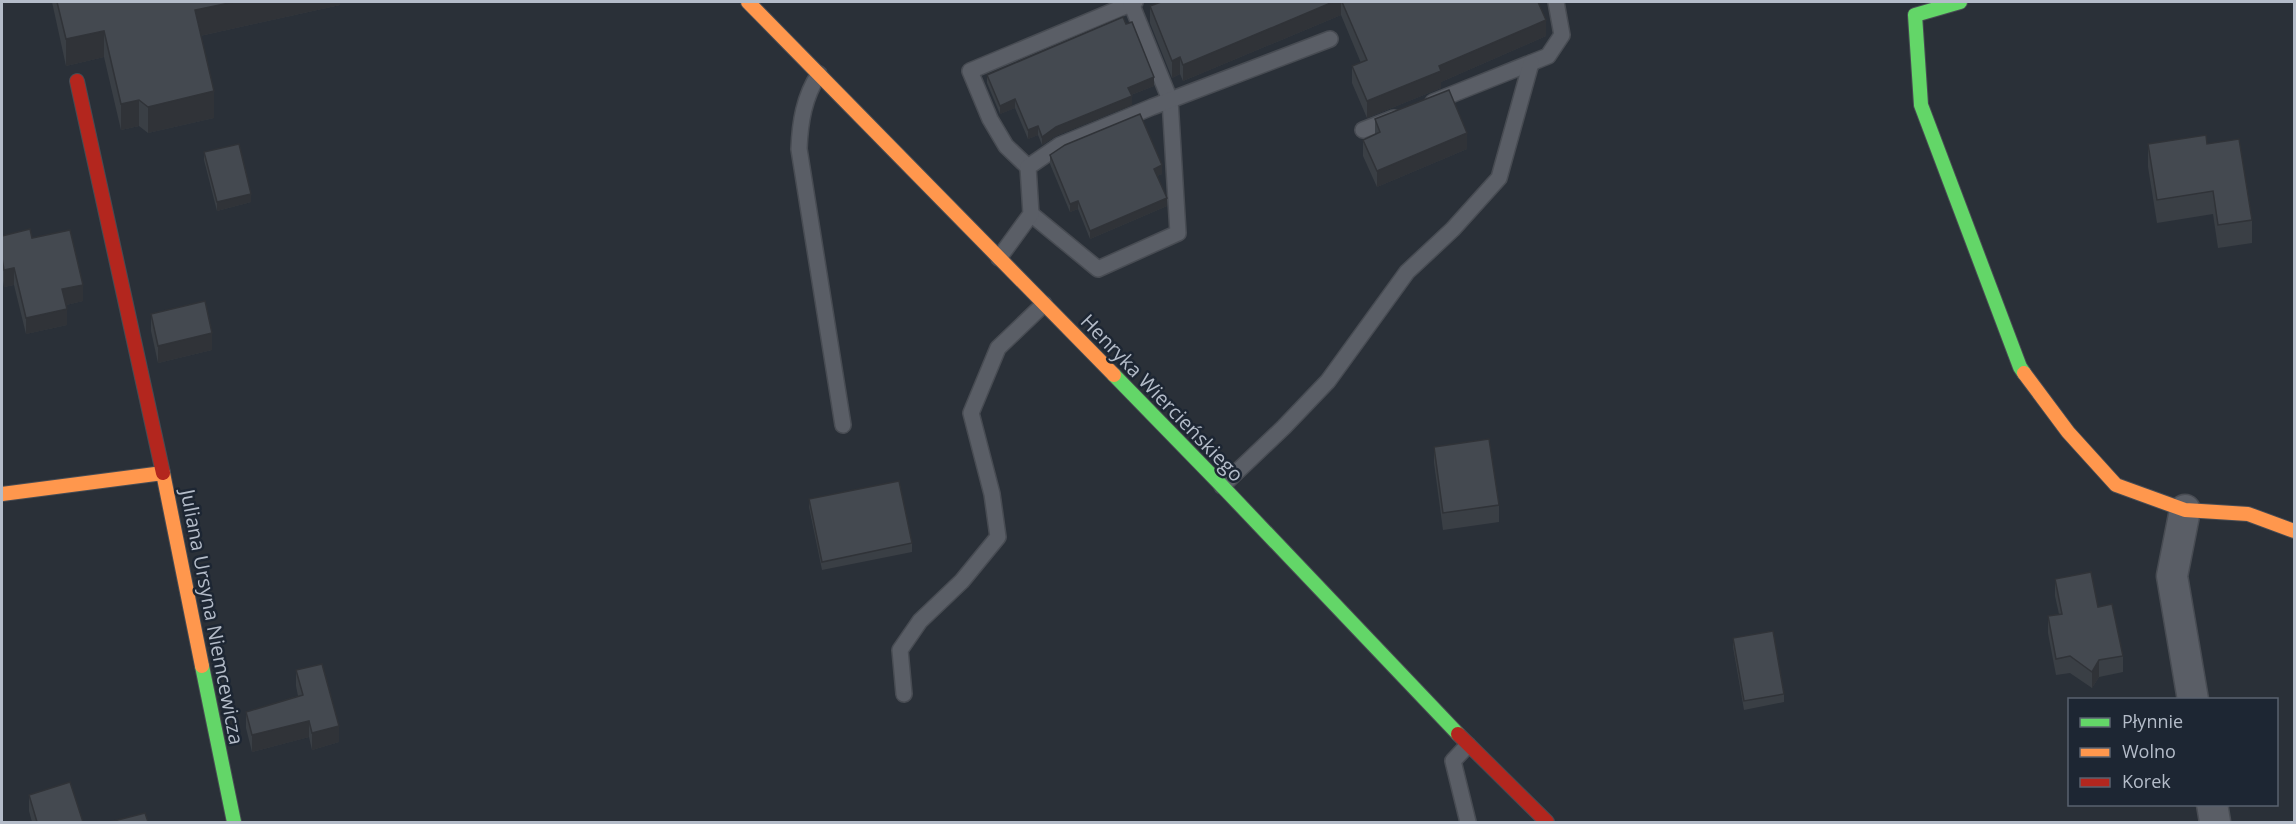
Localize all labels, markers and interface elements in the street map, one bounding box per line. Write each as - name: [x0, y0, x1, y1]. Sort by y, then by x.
- street label: Henryka Wiercieńskiego: [1075, 308, 1250, 487]
- street label: Juliana Ursyna Niemcewicza: [174, 485, 251, 747]
- legend: [2068, 698, 2278, 806]
- text: Płynnie: [2122, 709, 2183, 733]
- text: Wolno: [2122, 739, 2176, 763]
- text: Korek: [2122, 769, 2171, 793]

